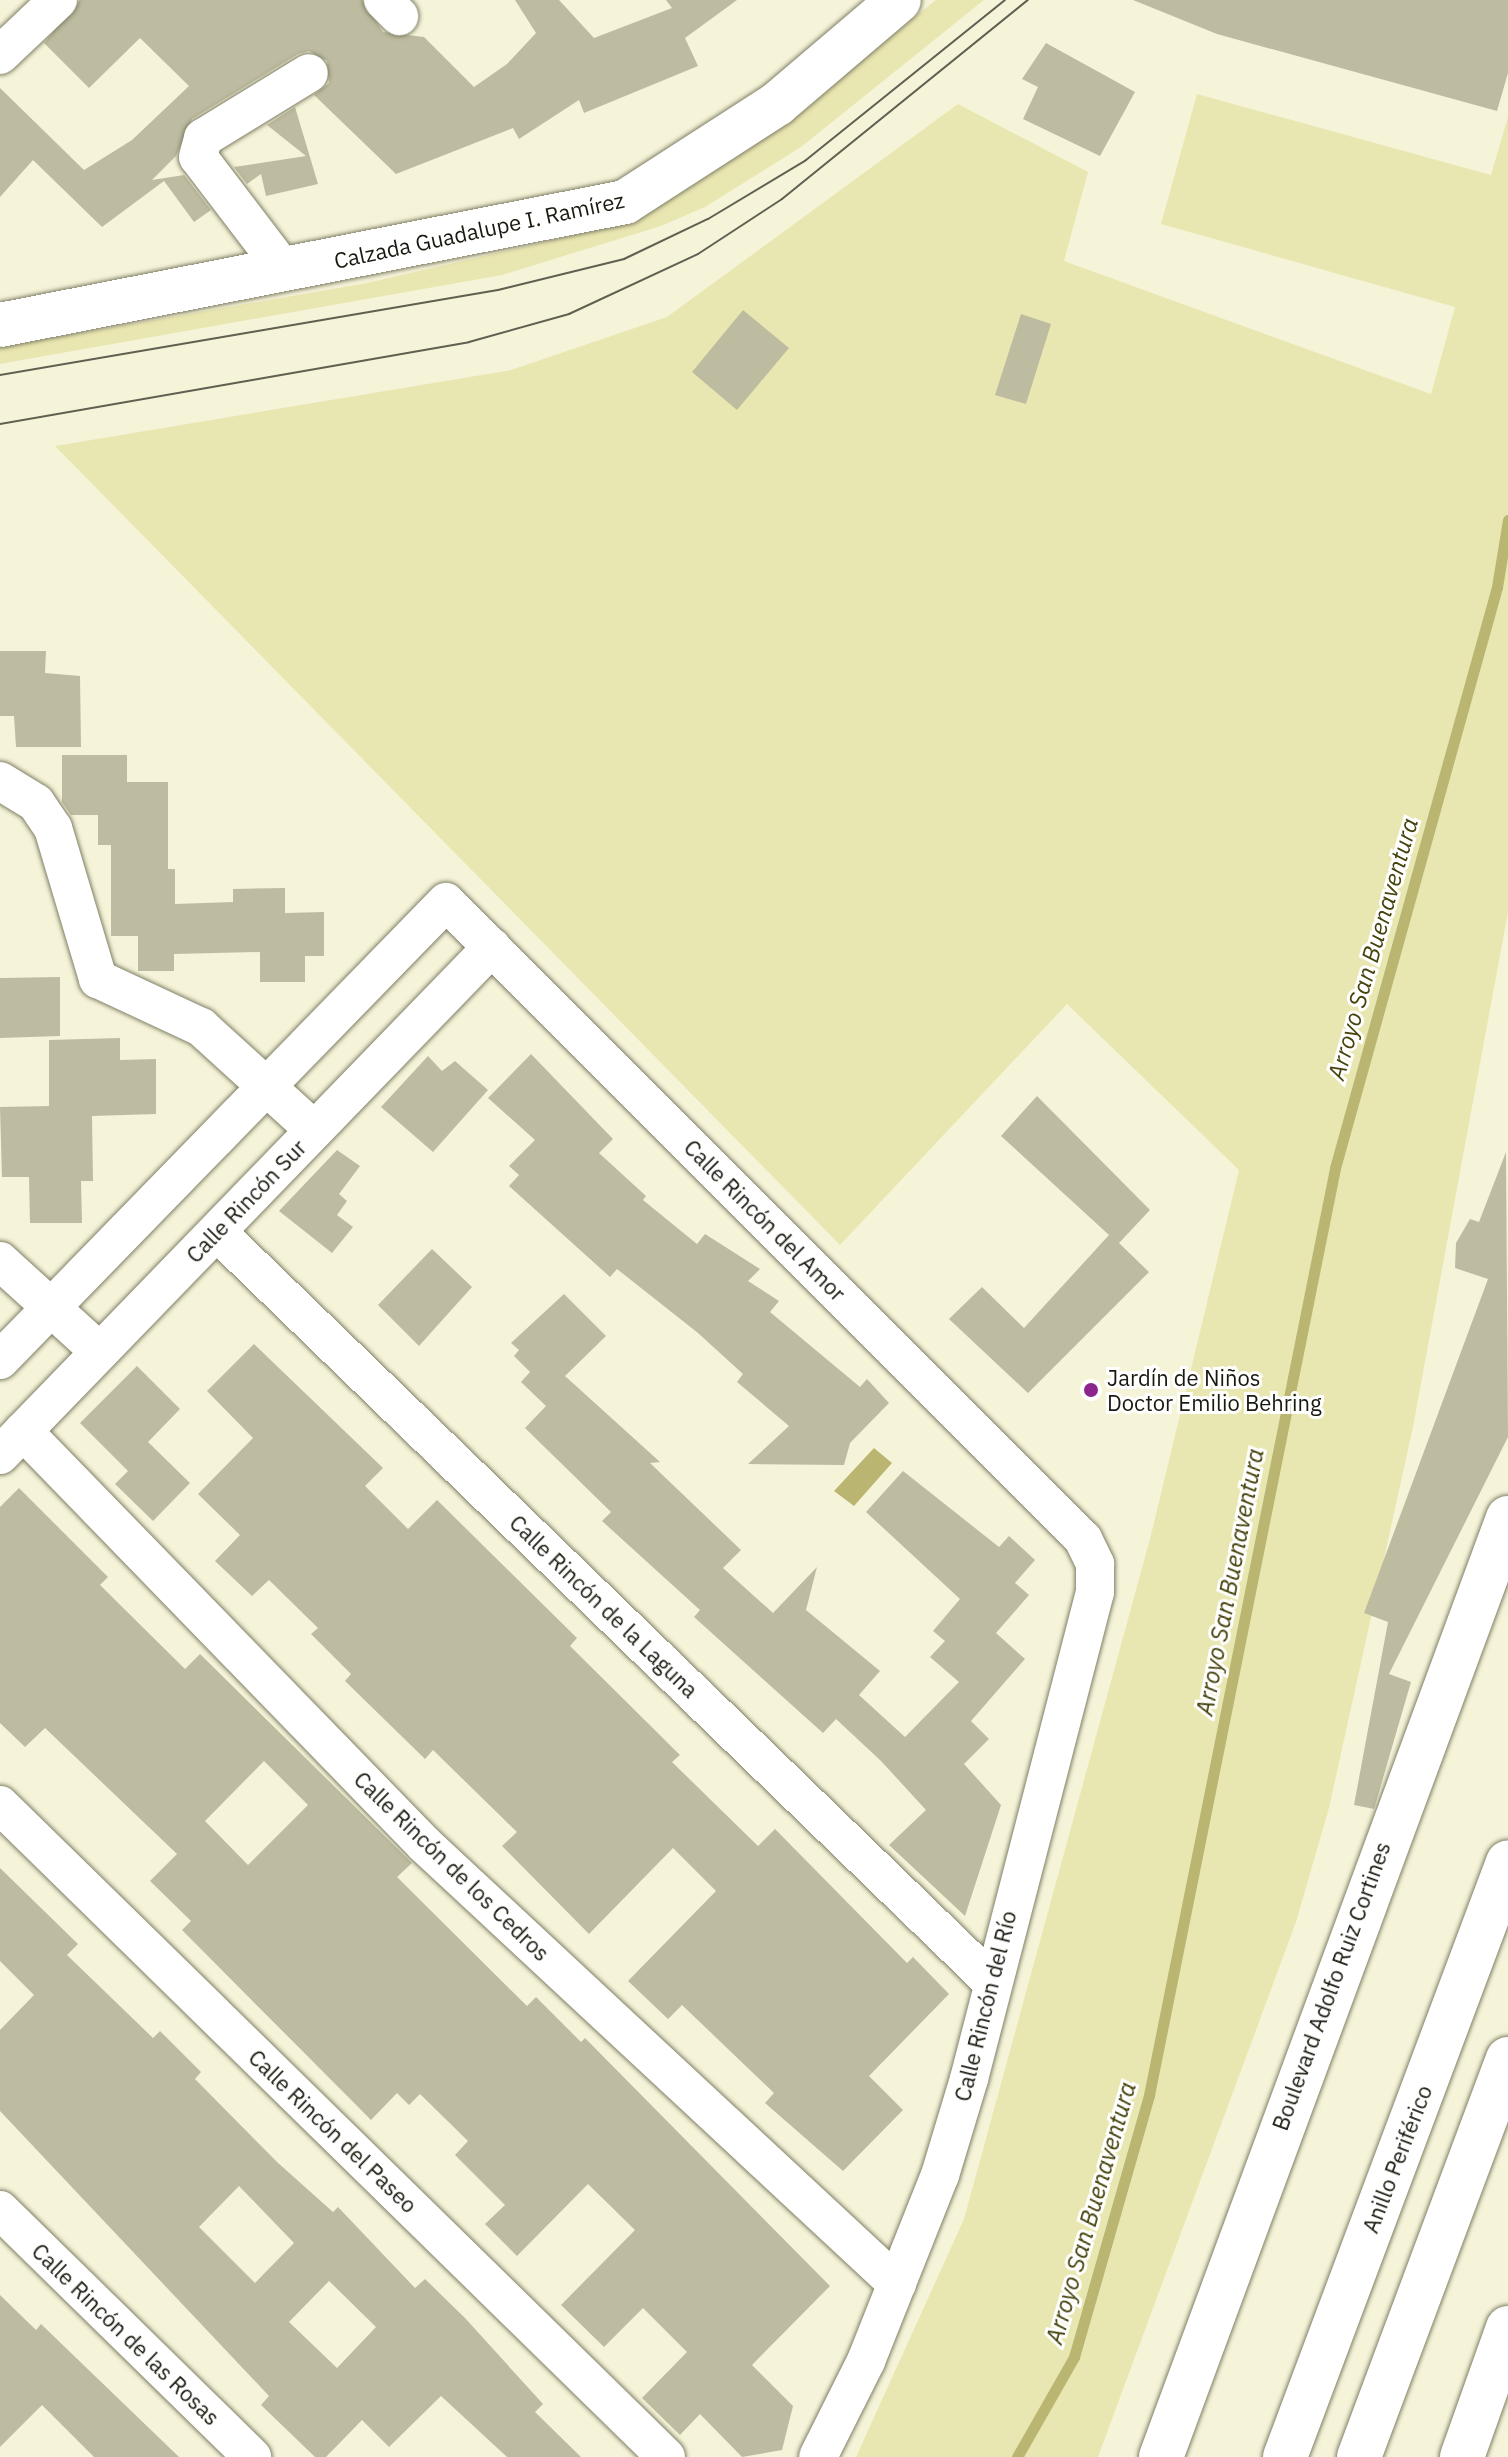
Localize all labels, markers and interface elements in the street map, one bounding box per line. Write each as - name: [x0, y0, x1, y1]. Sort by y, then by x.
- street label: Calzada Guadalupe I. Ramírez: [331, 186, 627, 274]
- water label: Arroyo San Buenaventura: [1322, 815, 1424, 1083]
- street label: Calle Rincón Sur: [181, 1134, 311, 1268]
- street label: Calle Rincón del Amor: [679, 1134, 851, 1306]
- place label: Jardín de Niños Doctor Emilio Behring: [1107, 1364, 1322, 1416]
- marker: Jardín de Niños Doctor Emilio Behring: [1082, 1381, 1100, 1399]
- water label: Arroyo San Buenaventura: [1190, 1446, 1270, 1718]
- street label: Calle Rincón de la Laguna: [504, 1509, 704, 1703]
- street label: Calle Rincón de los Cedros: [349, 1766, 555, 1966]
- street label: Boulevard Adolfo Ruiz Cortines: [1266, 1838, 1396, 2134]
- street label: Calle Rincón del Río: [949, 1908, 1021, 2104]
- street label: Calle Rincón del Paseo: [243, 2044, 423, 2218]
- water label: Arroyo San Buenaventura: [1040, 2079, 1142, 2347]
- street label: Anillo Periférico: [1357, 2081, 1437, 2237]
- street label: Calle Rincón de las Rosas: [27, 2238, 225, 2430]

